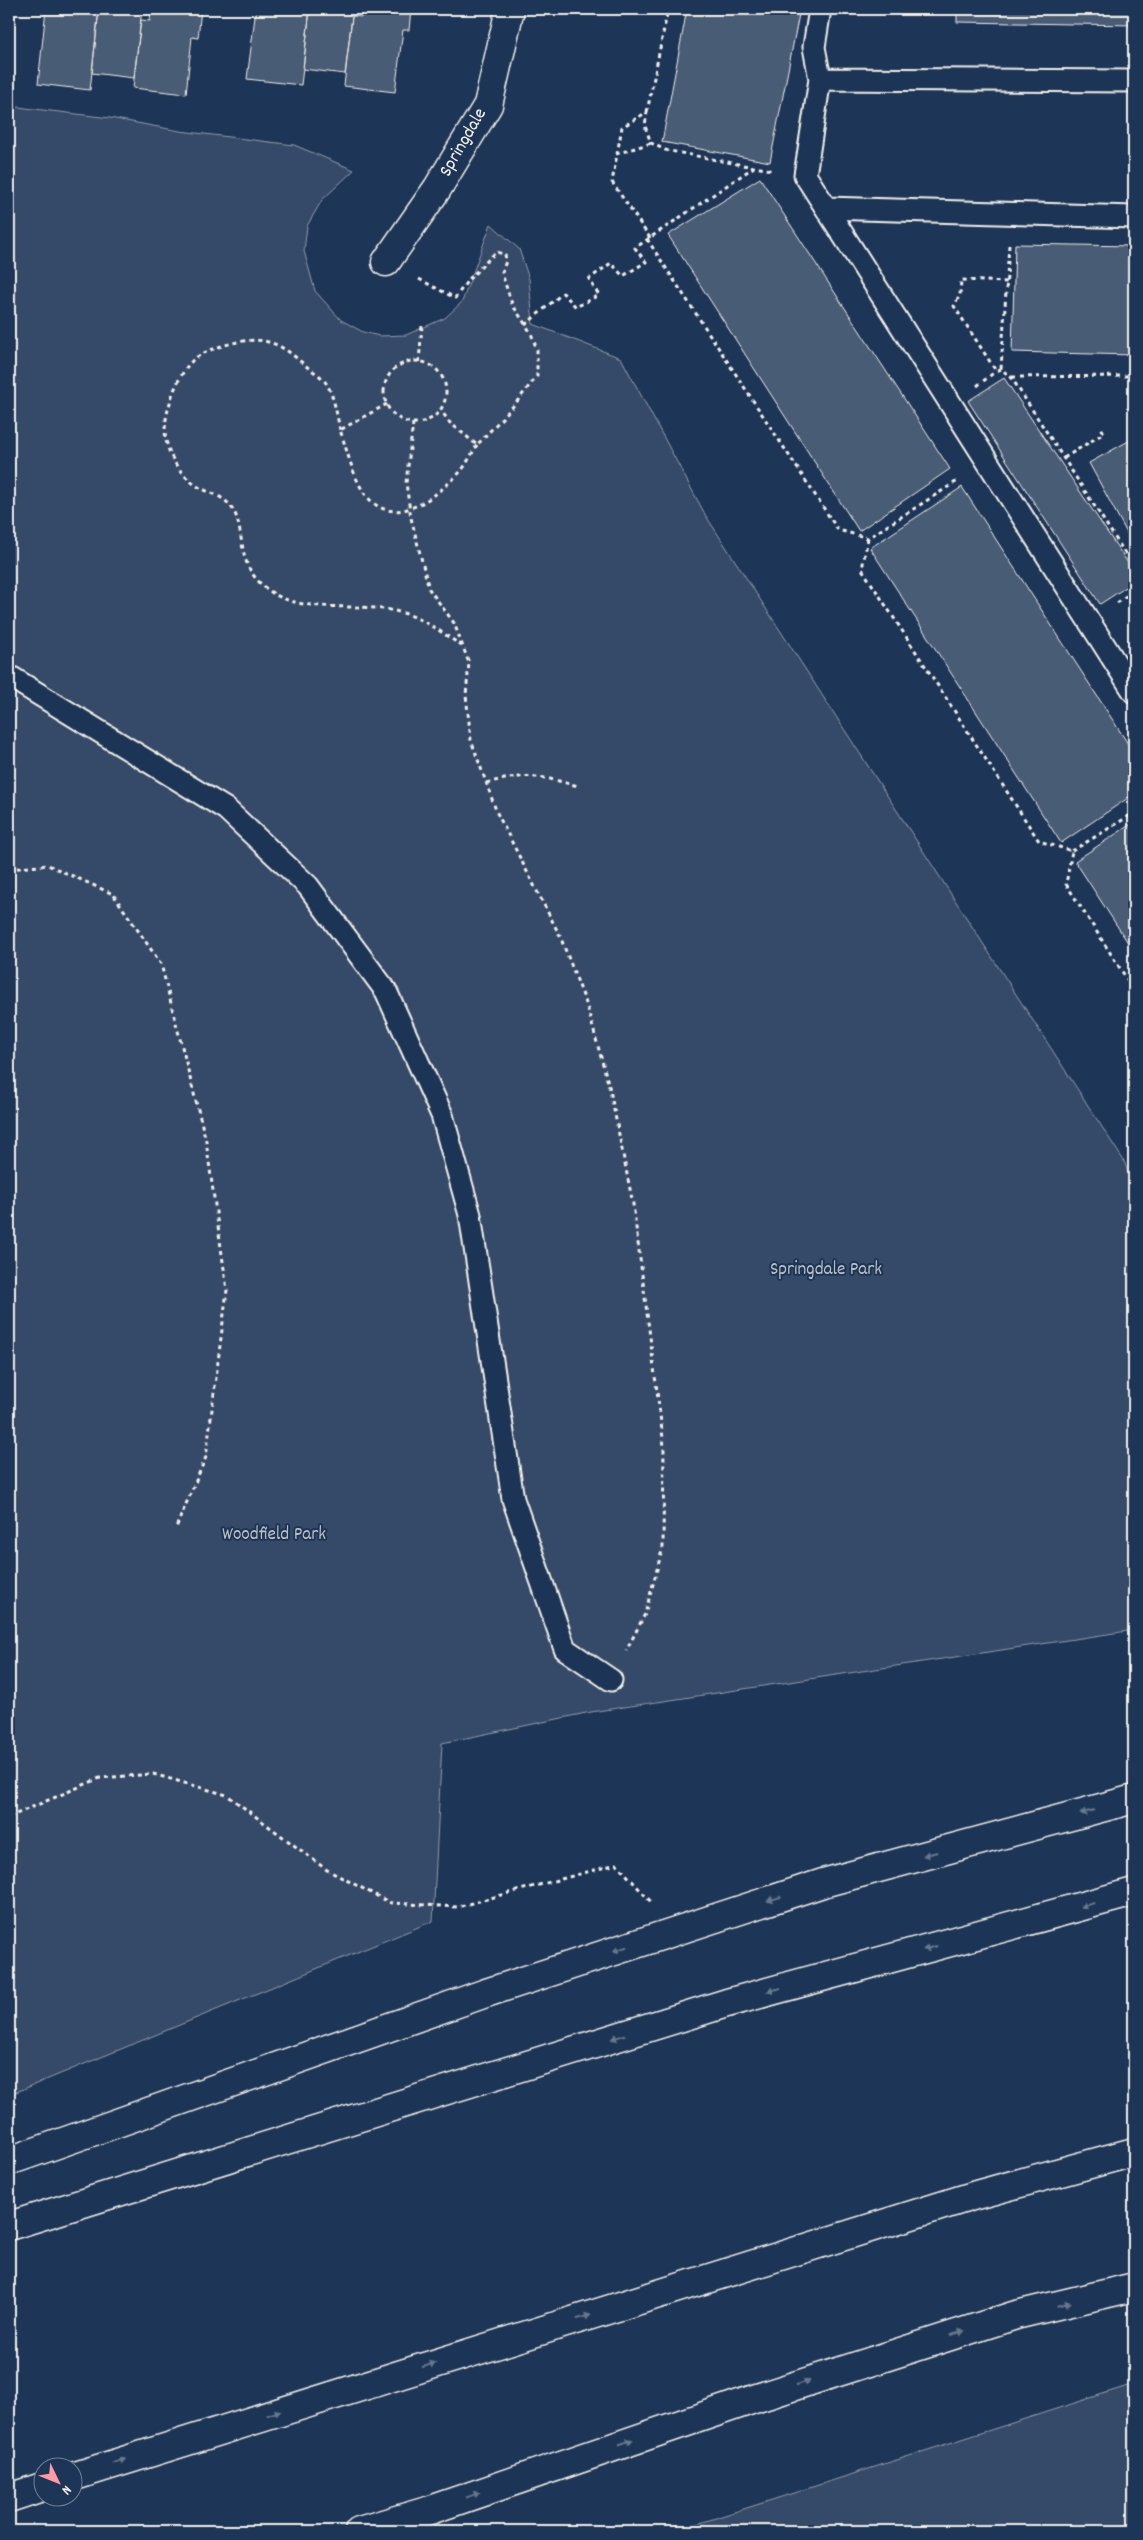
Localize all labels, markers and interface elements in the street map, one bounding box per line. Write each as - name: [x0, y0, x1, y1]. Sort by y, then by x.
- street label: Springdale: [433, 104, 495, 182]
- park label: Springdale Park: [770, 1257, 882, 1284]
- park label: Woodfield Park: [222, 1522, 326, 1549]
- one-way arrow: [1080, 1808, 1095, 1816]
- one-way arrow: [923, 1850, 938, 1858]
- one-way arrow: [767, 1896, 782, 1903]
- one-way arrow: [1080, 1901, 1095, 1909]
- one-way arrow: [923, 1944, 938, 1952]
- one-way arrow: [612, 1946, 627, 1954]
- one-way arrow: [766, 1986, 781, 1994]
- one-way arrow: [610, 2033, 625, 2041]
- one-way arrow: [1056, 2300, 1071, 2308]
- one-way arrow: [577, 2312, 592, 2320]
- one-way arrow: [951, 2329, 966, 2337]
- one-way arrow: [422, 2360, 437, 2368]
- one-way arrow: [796, 2379, 811, 2386]
- one-way arrow: [266, 2408, 281, 2416]
- one-way arrow: [619, 2438, 634, 2445]
- one-way arrow: [111, 2457, 126, 2464]
- north arrow: [32, 2458, 82, 2508]
- text: N: [56, 2480, 76, 2499]
- one-way arrow: [466, 2491, 481, 2499]

